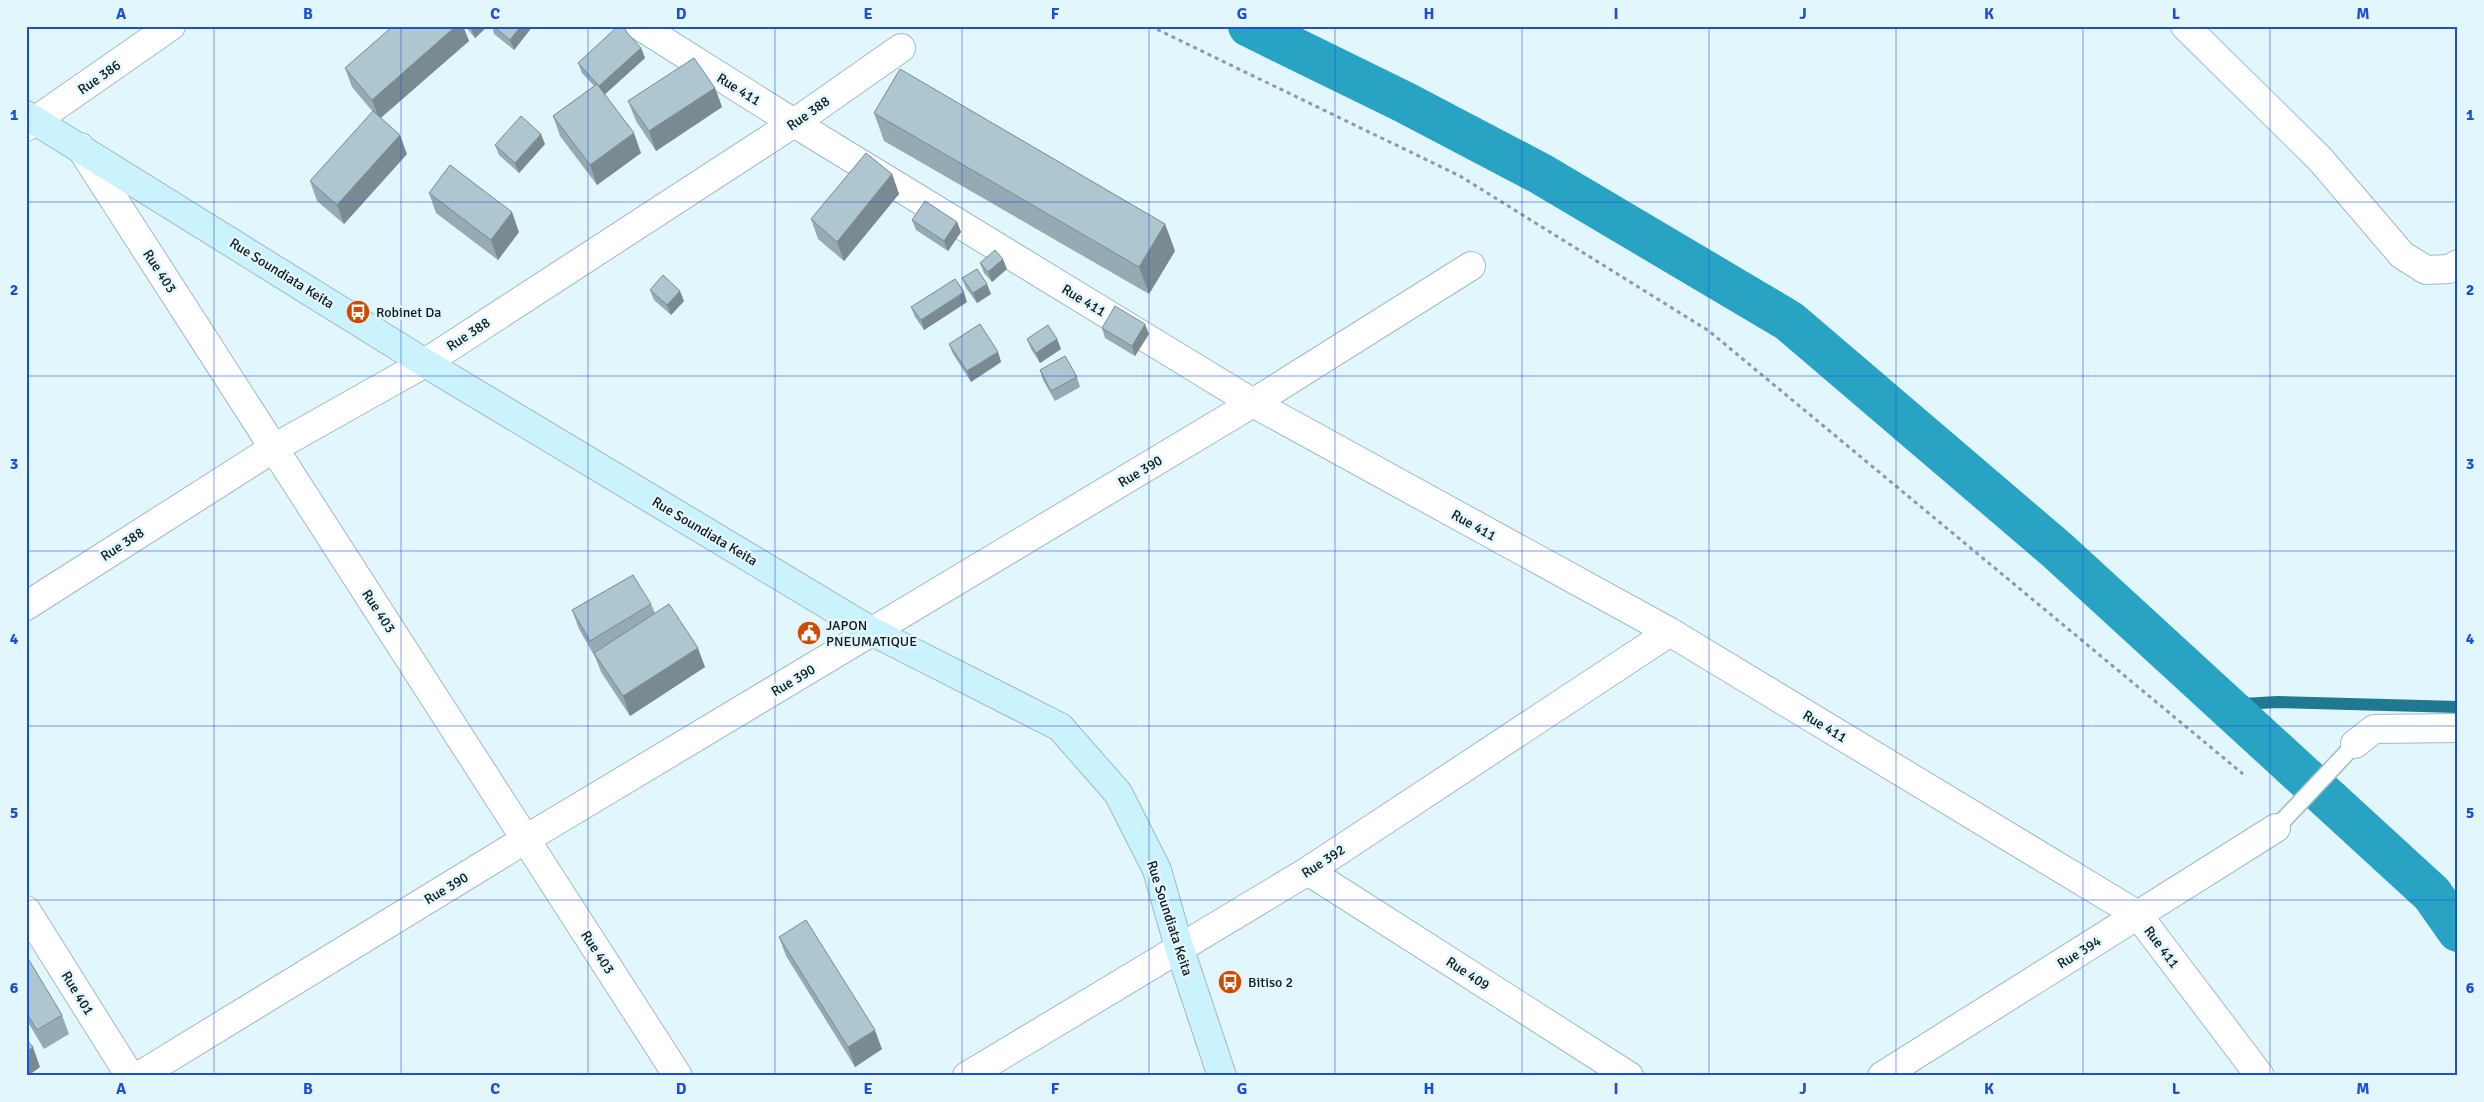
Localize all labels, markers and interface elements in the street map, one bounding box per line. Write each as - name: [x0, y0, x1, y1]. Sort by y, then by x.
- text: A: [116, 4, 127, 24]
- text: B: [303, 4, 313, 24]
- text: C: [490, 4, 500, 24]
- text: D: [676, 4, 687, 24]
- text: E: [863, 4, 873, 24]
- text: F: [1051, 4, 1060, 24]
- text: G: [1237, 4, 1247, 24]
- text: H: [1424, 4, 1434, 24]
- text: I: [1613, 4, 1619, 24]
- text: J: [1799, 4, 1807, 24]
- text: K: [1984, 4, 1994, 24]
- text: L: [2172, 4, 2181, 24]
- text: M: [2356, 4, 2370, 24]
- street label: Rue 386: [75, 57, 124, 98]
- street label: Rue 411: [714, 69, 764, 109]
- street label: Rue 388: [784, 93, 833, 134]
- text: 1: [10, 105, 19, 125]
- text: 1: [2466, 105, 2475, 125]
- street label: Rue Soundiata Keita: [226, 234, 337, 312]
- street label: Rue 403: [139, 246, 180, 296]
- text: 2: [10, 280, 18, 300]
- text: 2: [2466, 280, 2474, 300]
- street label: Rue 411: [1059, 281, 1109, 320]
- bus stop icon: Robinet Da: [345, 299, 371, 325]
- place label: Robinet Da: [376, 304, 441, 321]
- street label: Rue 388: [443, 314, 493, 355]
- street label: Rue 390: [1115, 452, 1165, 491]
- text: 3: [10, 454, 18, 474]
- text: 3: [2466, 454, 2474, 474]
- street label: Rue Soundiata Keita: [649, 493, 761, 570]
- street label: Rue 411: [1448, 506, 1499, 545]
- street label: Rue 388: [97, 524, 147, 565]
- street label: Rue 403: [358, 586, 399, 636]
- place label: JAPON PNEUMATIQUE: [826, 617, 917, 650]
- public building icon: JAPON PNEUMATIQUE: [796, 620, 822, 646]
- text: 4: [10, 629, 19, 649]
- text: 4: [2466, 629, 2475, 649]
- street label: Rue 390: [768, 661, 818, 700]
- street label: Rue 411: [1800, 707, 1850, 746]
- text: 5: [10, 803, 18, 823]
- text: 5: [2466, 803, 2474, 823]
- street label: Rue 392: [1298, 841, 1348, 882]
- street label: Rue Soundiata Keita: [1143, 858, 1196, 978]
- street label: Rue 390: [421, 869, 471, 908]
- street label: Rue 411: [2140, 923, 2183, 972]
- street label: Rue 403: [577, 927, 618, 977]
- street label: Rue 394: [2054, 932, 2105, 972]
- street label: Rue 409: [1443, 953, 1493, 994]
- street label: Rue 401: [58, 968, 98, 1018]
- bus stop icon: Bitiso 2: [1217, 969, 1243, 995]
- place label: Bitiso 2: [1248, 974, 1293, 991]
- text: 6: [10, 978, 19, 998]
- text: 6: [2466, 978, 2475, 998]
- text: A: [116, 1079, 127, 1099]
- text: B: [303, 1079, 313, 1099]
- text: C: [490, 1079, 500, 1099]
- text: D: [676, 1079, 687, 1099]
- text: E: [863, 1079, 873, 1099]
- text: F: [1051, 1079, 1060, 1099]
- text: G: [1237, 1079, 1247, 1099]
- text: H: [1424, 1079, 1434, 1099]
- text: I: [1613, 1079, 1619, 1099]
- text: J: [1799, 1079, 1807, 1099]
- text: K: [1984, 1079, 1994, 1099]
- text: L: [2172, 1079, 2181, 1099]
- text: M: [2356, 1079, 2370, 1099]

